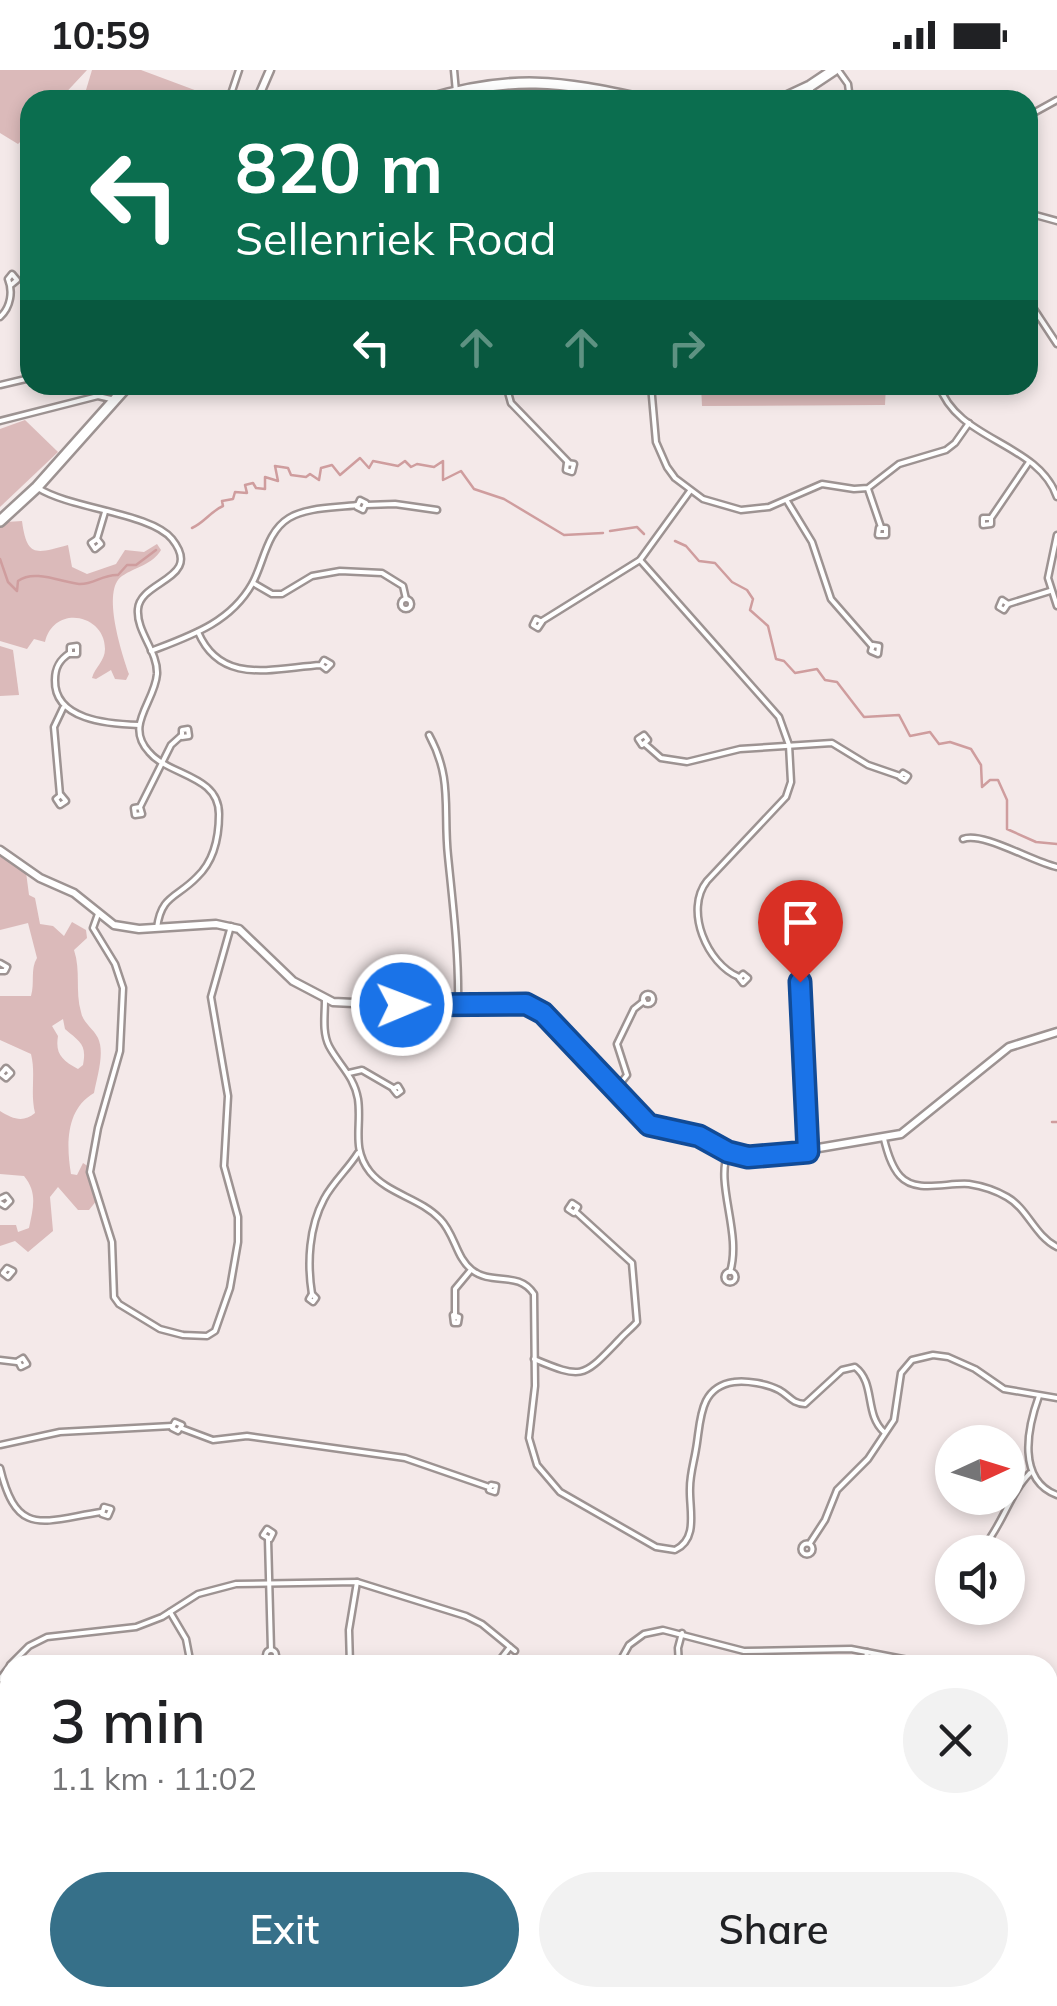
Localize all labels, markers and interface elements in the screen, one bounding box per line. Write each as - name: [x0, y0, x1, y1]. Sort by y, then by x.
- text: 10:59: [50, 11, 151, 59]
- text: 820 m: [235, 123, 443, 211]
- icon: left: [70, 130, 200, 260]
- text: Sellenriek Road: [235, 210, 557, 266]
- icon: left: [344, 320, 399, 375]
- icon: ahead: [449, 320, 504, 375]
- icon: ahead: [554, 320, 609, 375]
- icon: right: [659, 320, 714, 375]
- pin: [758, 880, 843, 983]
- icon: arrive: [773, 895, 828, 950]
- position arrow: [350, 953, 454, 1057]
- north arrow: [935, 1425, 1025, 1515]
- map controls: [935, 1425, 1025, 1625]
- button: sound: [935, 1535, 1025, 1625]
- text: 3 min: [50, 1683, 206, 1758]
- button: close: [903, 1688, 1008, 1793]
- text: 1.1 km · 11:02: [50, 1758, 257, 1798]
- button: Exit: [50, 1872, 519, 1987]
- button: Share: [539, 1872, 1008, 1987]

